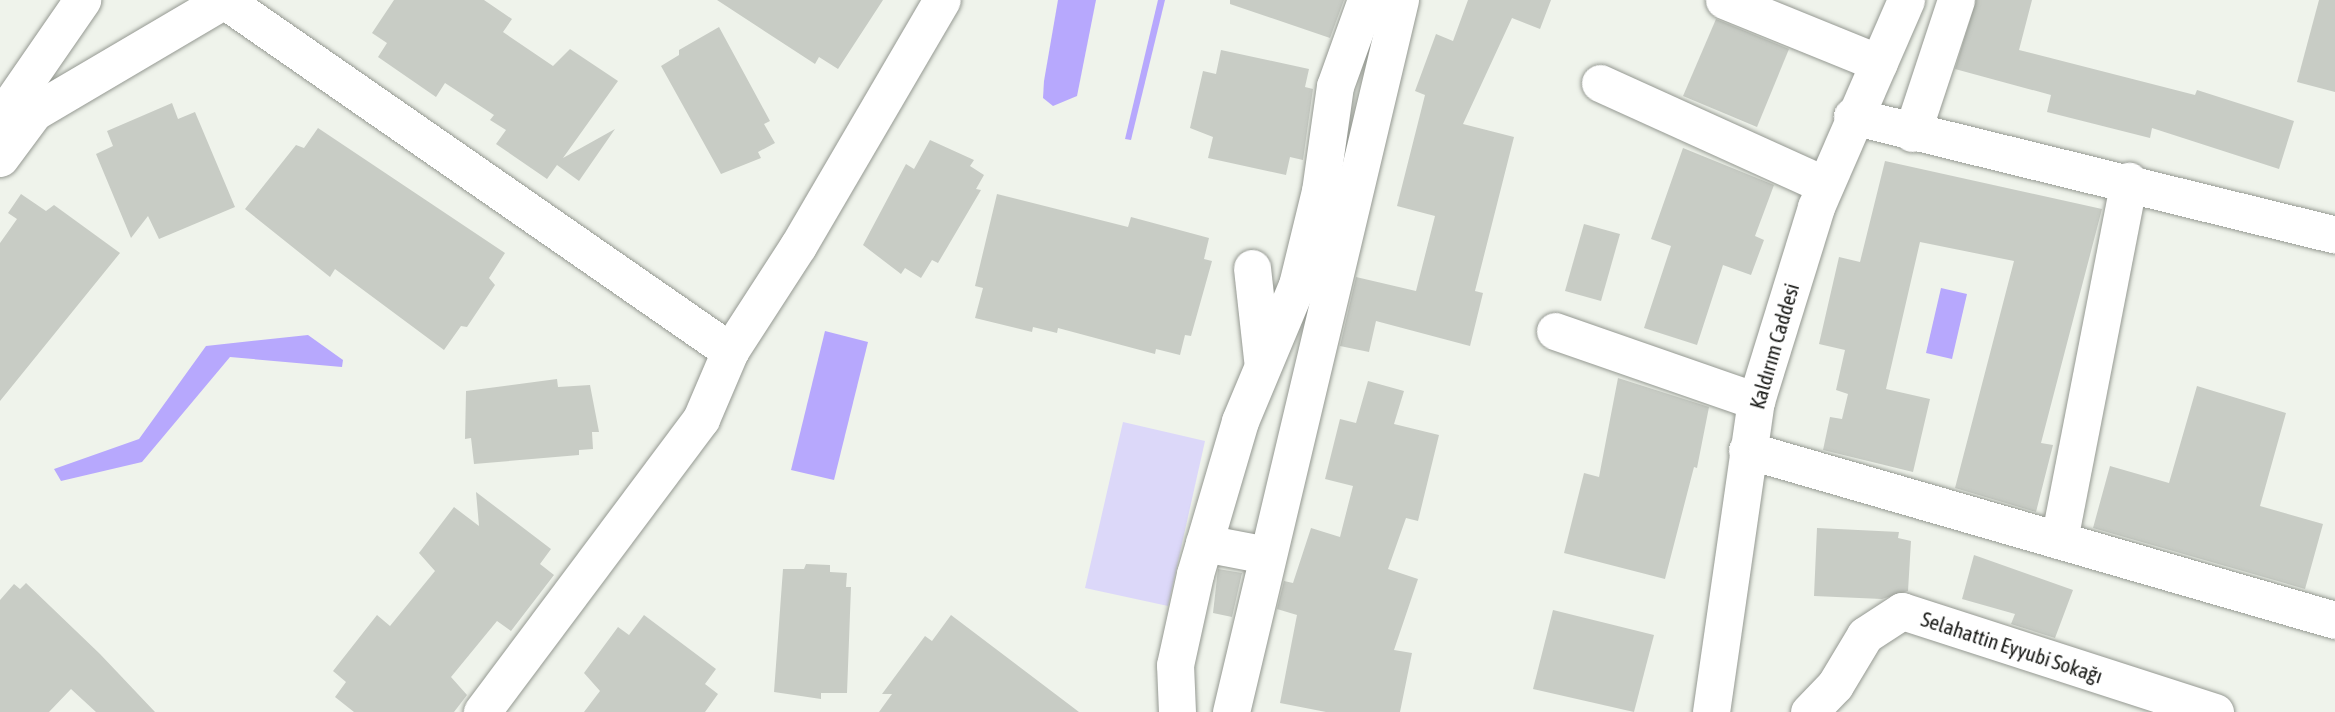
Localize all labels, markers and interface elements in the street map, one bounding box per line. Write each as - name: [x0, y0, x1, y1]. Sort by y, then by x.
- street label: Kaldırım Caddesi: [1744, 280, 1804, 412]
- street label: Selahattin Eyyubi Sokağı: [1918, 606, 2106, 688]

